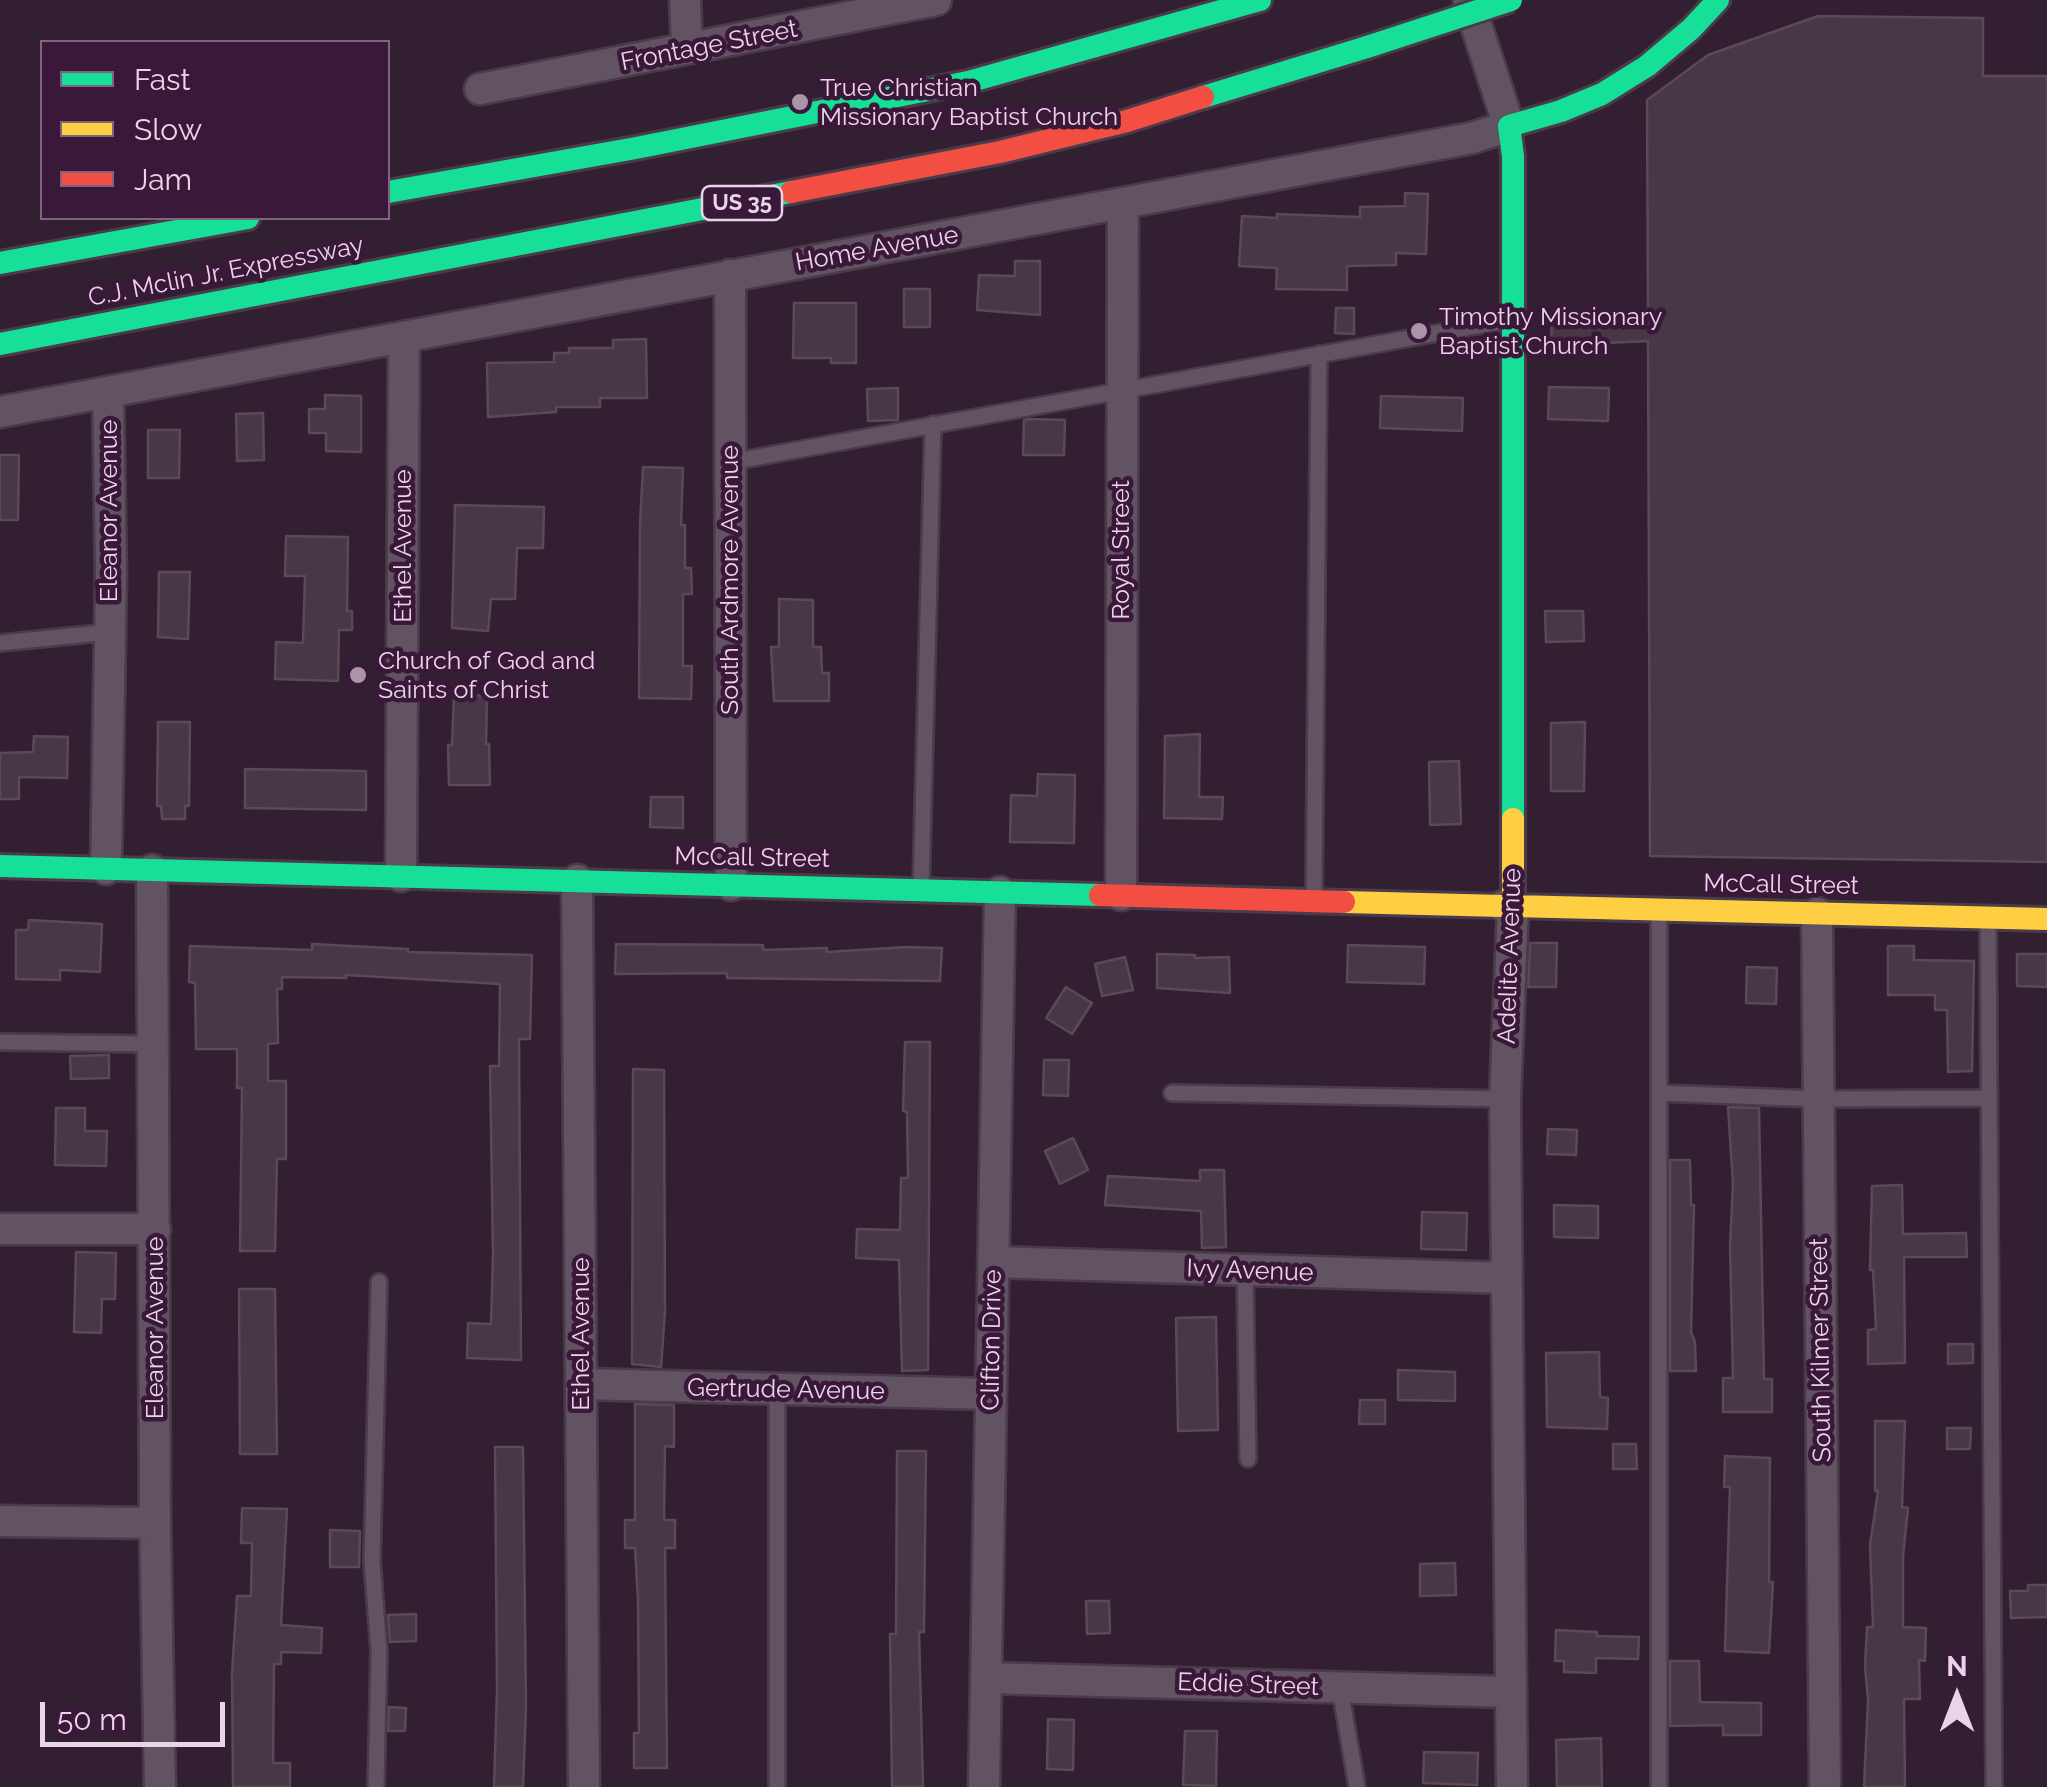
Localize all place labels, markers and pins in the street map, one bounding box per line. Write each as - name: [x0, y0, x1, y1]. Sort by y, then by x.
- place label: True Christian Missionary Baptist Church: [820, 73, 1118, 132]
- marker: True Christian Missionary Baptist Church: [789, 91, 811, 113]
- place label: Timothy Missionary Baptist Church: [1439, 302, 1662, 361]
- marker: Timothy Missionary Baptist Church: [1408, 320, 1430, 342]
- place label: Church of God and Saints of Christ: [378, 646, 595, 705]
- marker: Church of God and Saints of Christ: [347, 664, 369, 686]

